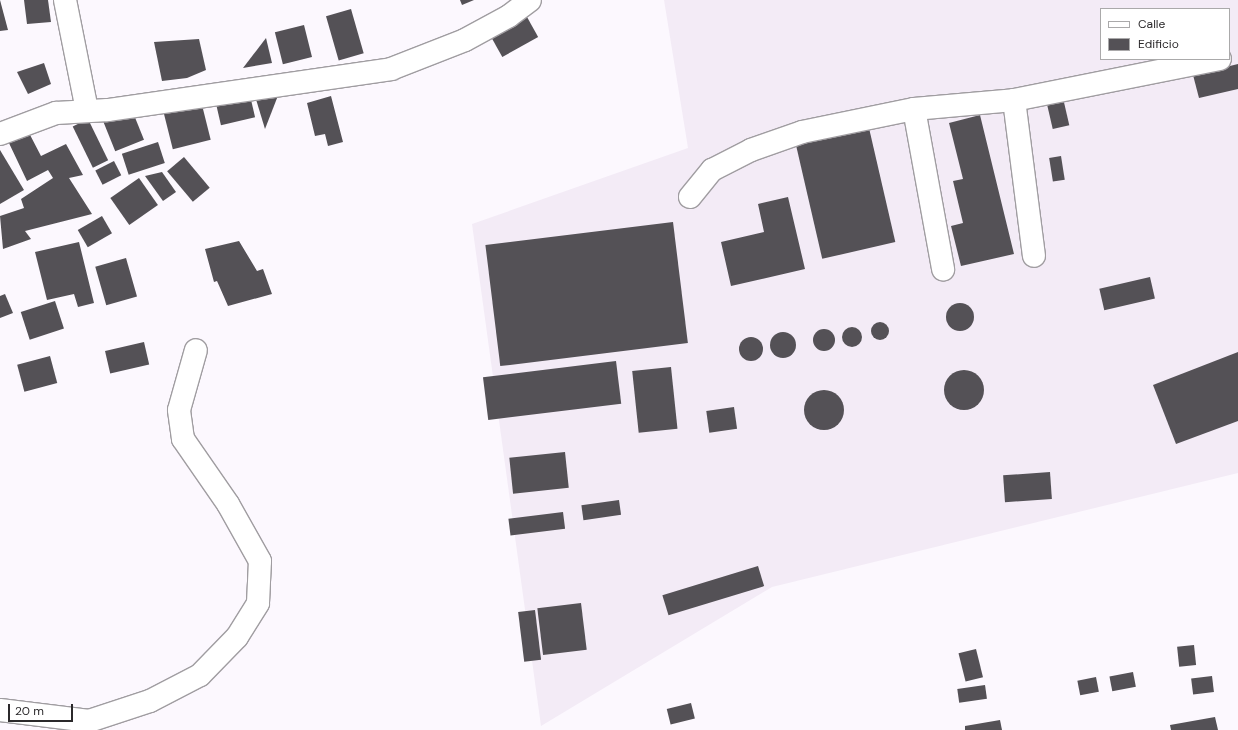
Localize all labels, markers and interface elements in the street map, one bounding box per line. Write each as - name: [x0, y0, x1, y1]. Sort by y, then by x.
- legend: [1100, 8, 1230, 60]
- text: Calle: [1138, 16, 1165, 32]
- text: Edificio: [1138, 36, 1179, 52]
- scale bar: [10, 696, 75, 722]
- text: 20 m: [15, 703, 44, 719]

